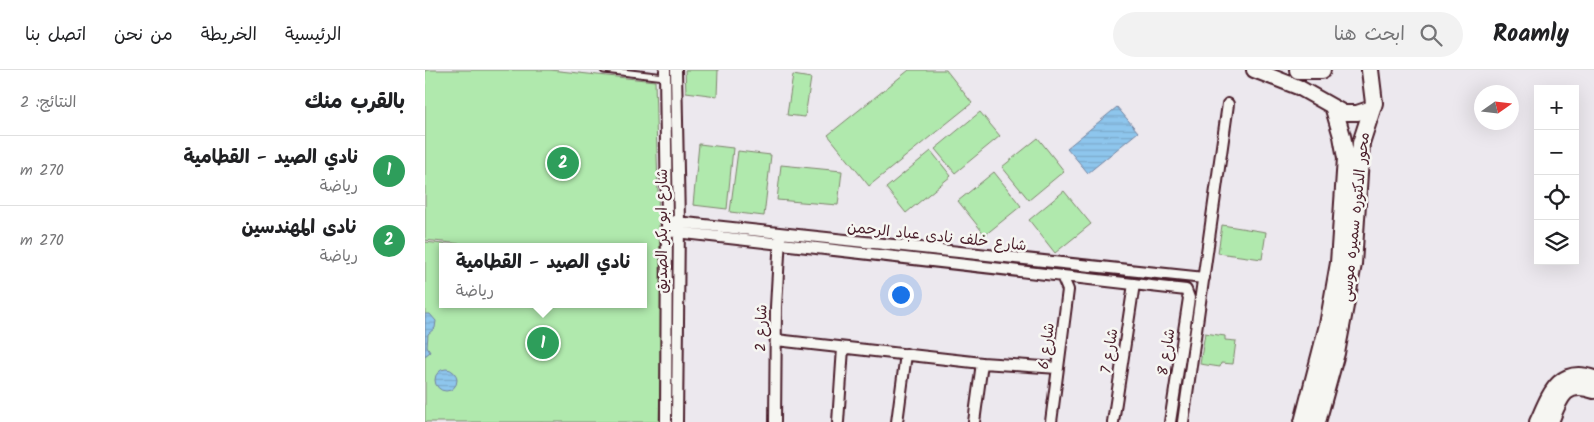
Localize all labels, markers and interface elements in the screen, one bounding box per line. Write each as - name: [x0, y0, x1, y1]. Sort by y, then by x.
- search box: [1113, 12, 1463, 57]
- text: Roamly: [1493, 15, 1569, 54]
- text: ابحث هنا: [1334, 20, 1405, 50]
- text: اتصل بنا: [25, 21, 86, 50]
- text: من نحن: [114, 21, 173, 50]
- text: الخريطة: [201, 21, 257, 50]
- text: الرئيسية: [285, 21, 341, 50]
- icon: search: [1417, 21, 1445, 49]
- north arrow: [1474, 85, 1519, 130]
- map controls: [1534, 85, 1579, 265]
- button: +: [1534, 85, 1579, 130]
- text: بالقرب منك: [305, 86, 405, 119]
- text: النتائج: 2: [20, 90, 77, 115]
- button: −: [1534, 130, 1579, 175]
- street label: محور الدكتوره سميره موسى: [1335, 131, 1377, 303]
- text: نادي الصيد - القطامية: [184, 143, 358, 173]
- pin: 2: [547, 144, 579, 182]
- text: 270 m: [20, 158, 64, 183]
- text: 1: [387, 158, 391, 183]
- street label: شارع ابو بكر الصديق: [651, 169, 675, 293]
- text: رياضة: [320, 174, 358, 199]
- button: locate: [1534, 175, 1579, 220]
- text: نادى المهندسين: [242, 213, 358, 243]
- street label: شارع خلف نادى عباد الرحمن: [846, 216, 1028, 258]
- button: layers: [1534, 220, 1579, 265]
- text: 270 m: [20, 228, 64, 253]
- text: 2: [384, 228, 394, 253]
- popup: [439, 243, 647, 308]
- text: رياضة: [320, 244, 358, 269]
- text: نادي الصيد - القطامية: [456, 248, 630, 278]
- text: رياضة: [456, 279, 494, 304]
- your location: [888, 282, 914, 308]
- street label: شارع 2: [750, 304, 774, 352]
- street label: شارع 6: [1032, 321, 1062, 371]
- pin: 1: [527, 324, 559, 362]
- street label: شارع 7: [1095, 327, 1125, 375]
- street label: شارع 8: [1151, 327, 1183, 377]

